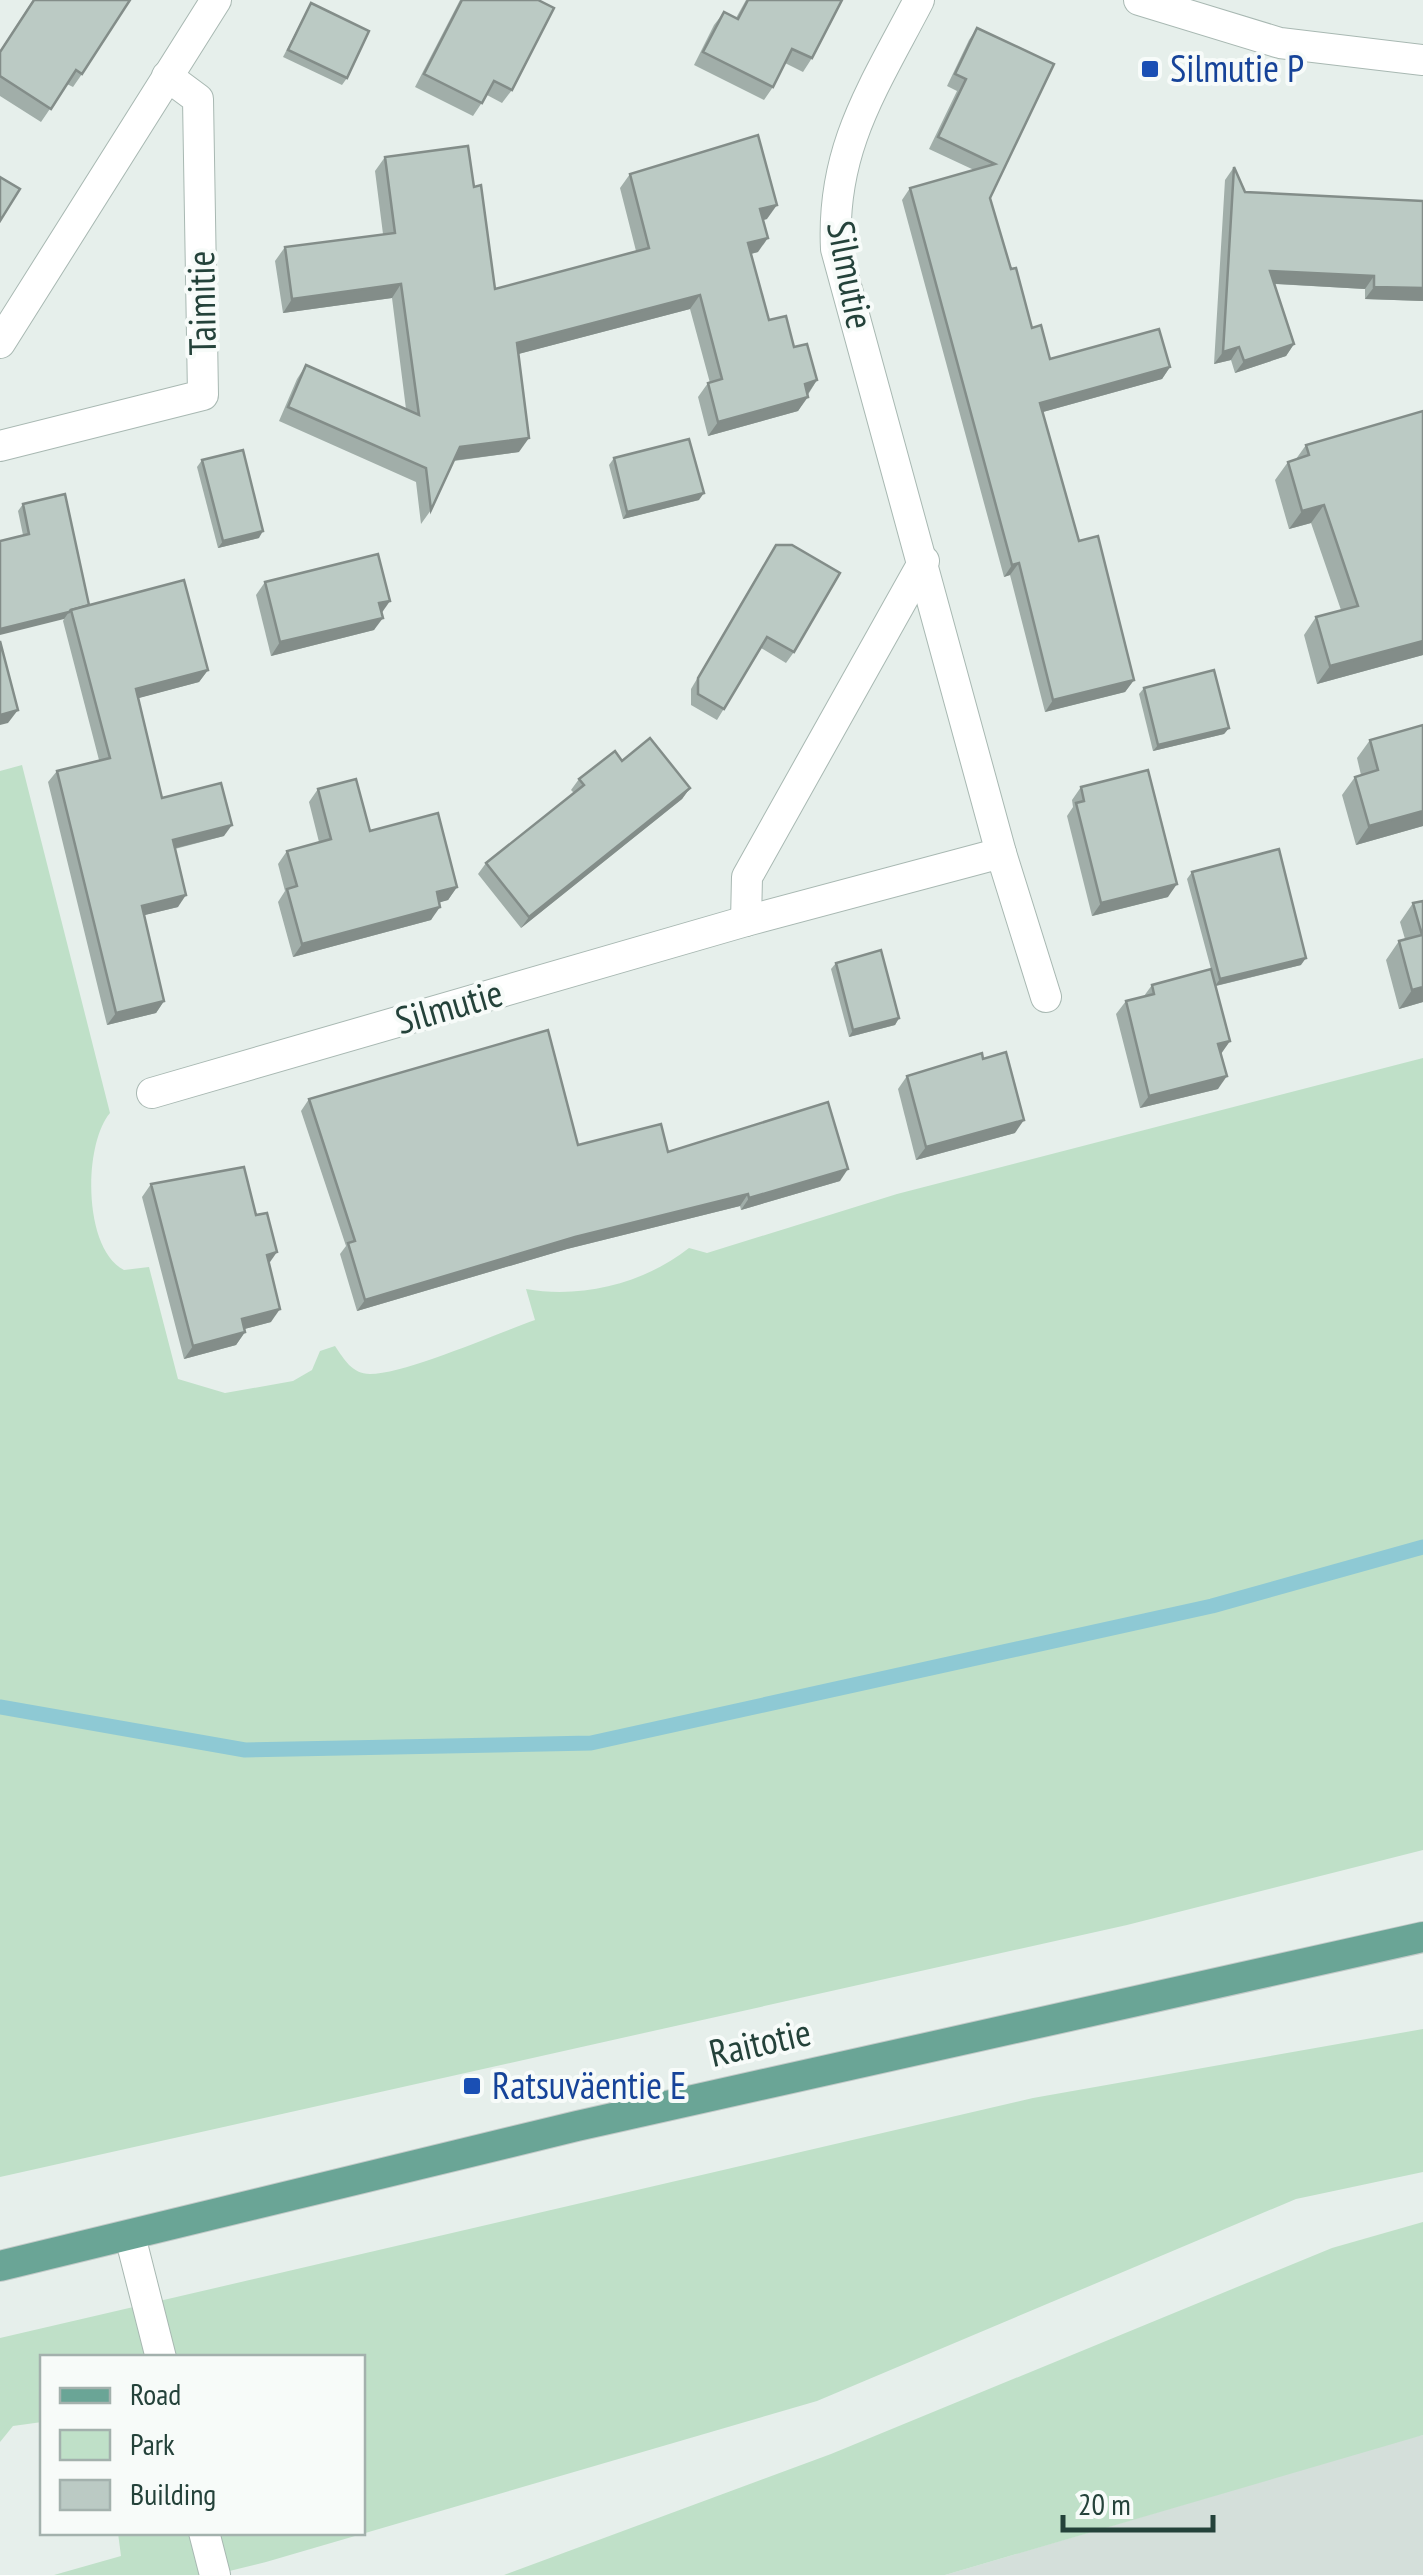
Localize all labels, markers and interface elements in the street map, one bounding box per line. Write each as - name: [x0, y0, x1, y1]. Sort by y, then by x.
- place label: Silmutie P: [1170, 43, 1304, 92]
- marker: Silmutie P: [1139, 58, 1161, 80]
- street label: Silmutie: [817, 217, 886, 333]
- street label: Taimitie: [175, 250, 226, 356]
- street label: Silmutie: [389, 967, 508, 1044]
- street label: Raitotie: [704, 2006, 815, 2077]
- place label: Ratsuväentie E: [492, 2060, 686, 2109]
- marker: Ratsuväentie E: [461, 2075, 483, 2097]
- legend: [40, 2355, 365, 2535]
- text: Road: [130, 2374, 181, 2413]
- text: Park: [130, 2424, 175, 2463]
- scale bar: [1063, 2470, 1213, 2532]
- text: Building: [130, 2474, 216, 2513]
- text: 20 m: [1078, 2484, 1131, 2523]

